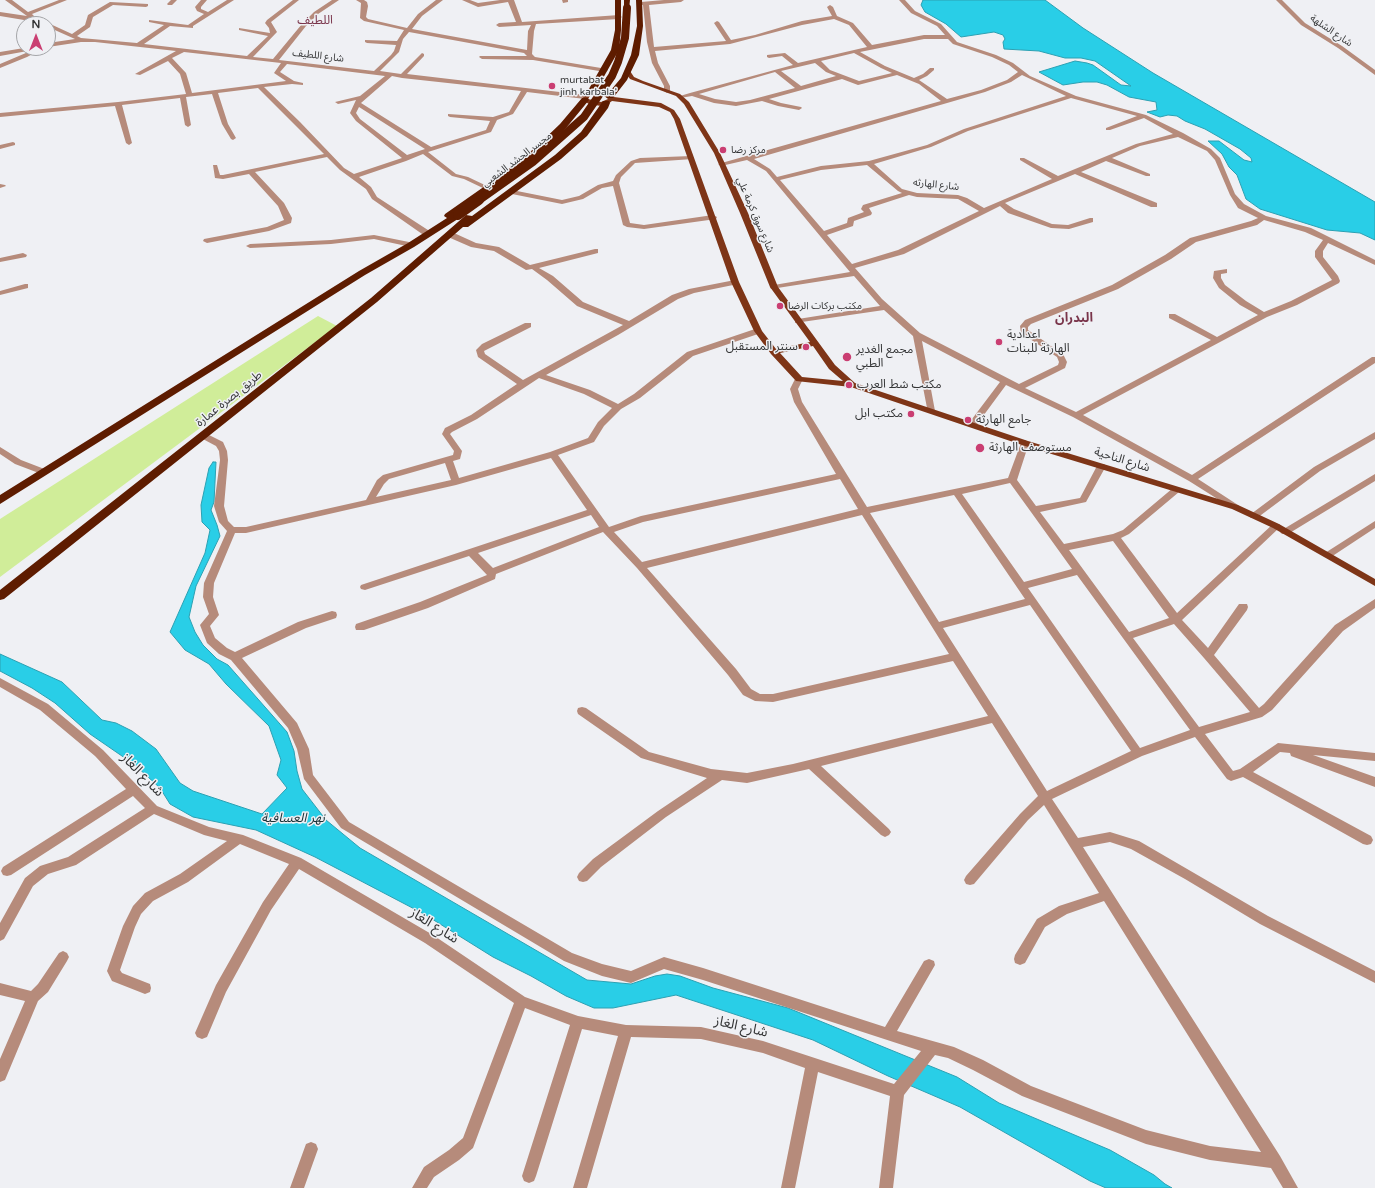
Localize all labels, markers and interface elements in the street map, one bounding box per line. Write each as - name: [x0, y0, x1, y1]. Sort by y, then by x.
- street label: شارع الشلهة: [1308, 12, 1354, 50]
- district label: اللطيف: [297, 14, 333, 28]
- north arrow: [16, 16, 56, 56]
- text: N: [32, 18, 40, 31]
- street label: شارع اللطيف: [292, 47, 344, 65]
- place label: murtabat jinh karbala': [560, 74, 617, 98]
- marker: murtabat jinh karbala': [547, 81, 557, 91]
- street label: مجسر الحشد الشعبي: [480, 130, 554, 190]
- place label: مركز رضا: [731, 144, 766, 156]
- marker: مركز رضا: [718, 145, 728, 155]
- street label: شارع سوق كرمة علي: [734, 175, 776, 255]
- street label: شارع الهارثه: [912, 177, 960, 193]
- place label: مكتب بركات الرضا: [788, 300, 862, 312]
- marker: مكتب بركات الرضا: [775, 301, 785, 311]
- district label: البدران: [1055, 311, 1093, 327]
- place label: اعدادية الهارثة للبنات: [1007, 328, 1069, 356]
- marker: اعدادية الهارثة للبنات: [994, 337, 1004, 347]
- place label: سنتر المستقبل: [726, 340, 798, 354]
- marker: سنتر المستقبل: [801, 342, 811, 352]
- place label: مجمع الغدير الطبي: [856, 343, 913, 371]
- marker: مجمع الغدير الطبي: [841, 351, 853, 363]
- street label: طريق بصرة عمارة: [193, 368, 265, 430]
- place label: مكتب شط العرب: [857, 378, 942, 392]
- marker: مكتب شط العرب: [844, 380, 854, 390]
- place label: مكتب ابل: [855, 407, 903, 421]
- marker: مكتب ابل: [906, 409, 916, 419]
- place label: جامع الهارثة: [976, 413, 1031, 427]
- marker: جامع الهارثة: [963, 415, 973, 425]
- place label: مستوصف الهارثة: [989, 441, 1072, 455]
- marker: مستوصف الهارثة: [974, 442, 986, 454]
- street label: شارع الناحية: [1092, 445, 1152, 475]
- street label: شارع الغاز: [117, 750, 167, 800]
- water label: نهر العسافية: [261, 811, 325, 827]
- street label: شارع الغاز: [406, 904, 462, 948]
- street label: شارع الغاز: [713, 1013, 769, 1041]

